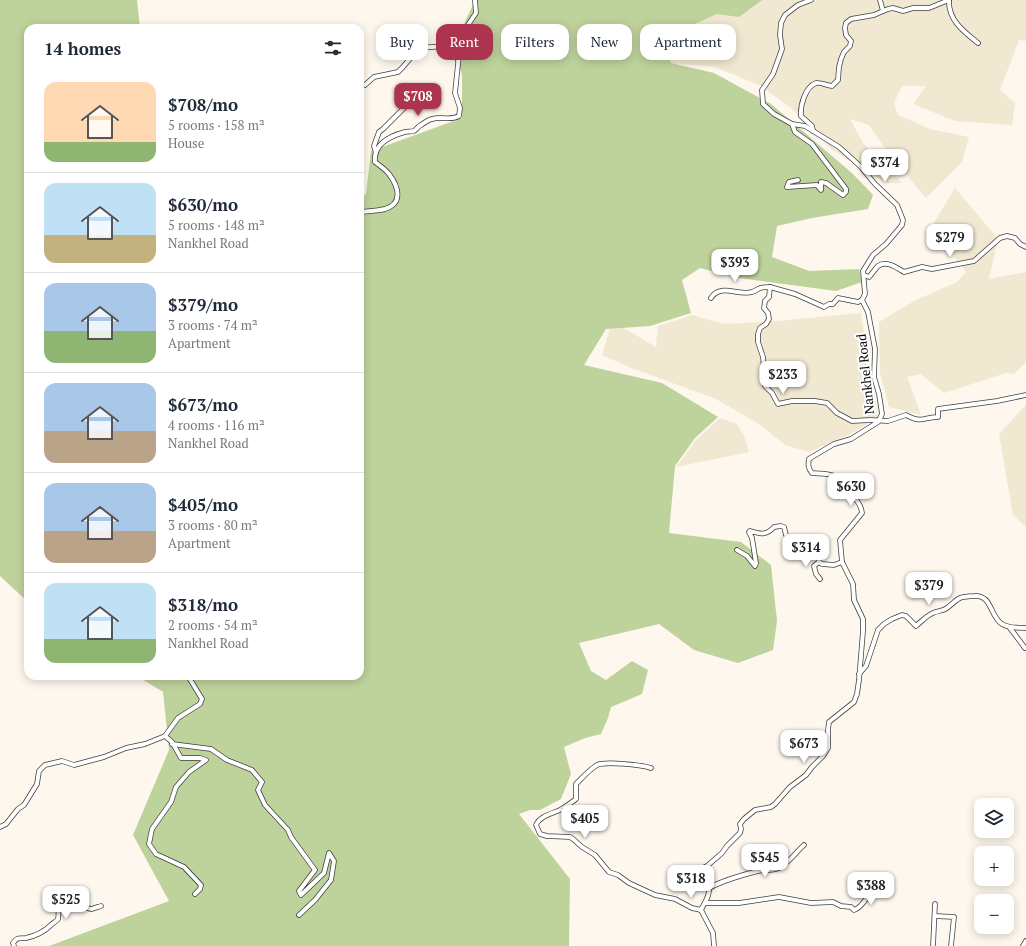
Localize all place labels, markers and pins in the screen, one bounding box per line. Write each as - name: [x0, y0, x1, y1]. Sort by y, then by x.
- pin: $708: [394, 83, 442, 117]
- pin: $374: [861, 149, 909, 183]
- pin: $279: [926, 224, 974, 258]
- pin: $393: [711, 249, 759, 283]
- pin: $233: [759, 361, 807, 395]
- pin: $630: [827, 473, 875, 507]
- pin: $314: [782, 534, 830, 568]
- pin: $379: [905, 572, 953, 606]
- pin: $673: [780, 730, 828, 764]
- pin: $405: [561, 805, 609, 839]
- pin: $545: [741, 844, 789, 878]
- pin: $318: [667, 865, 715, 899]
- pin: $388: [847, 872, 895, 906]
- pin: $525: [42, 886, 90, 920]

